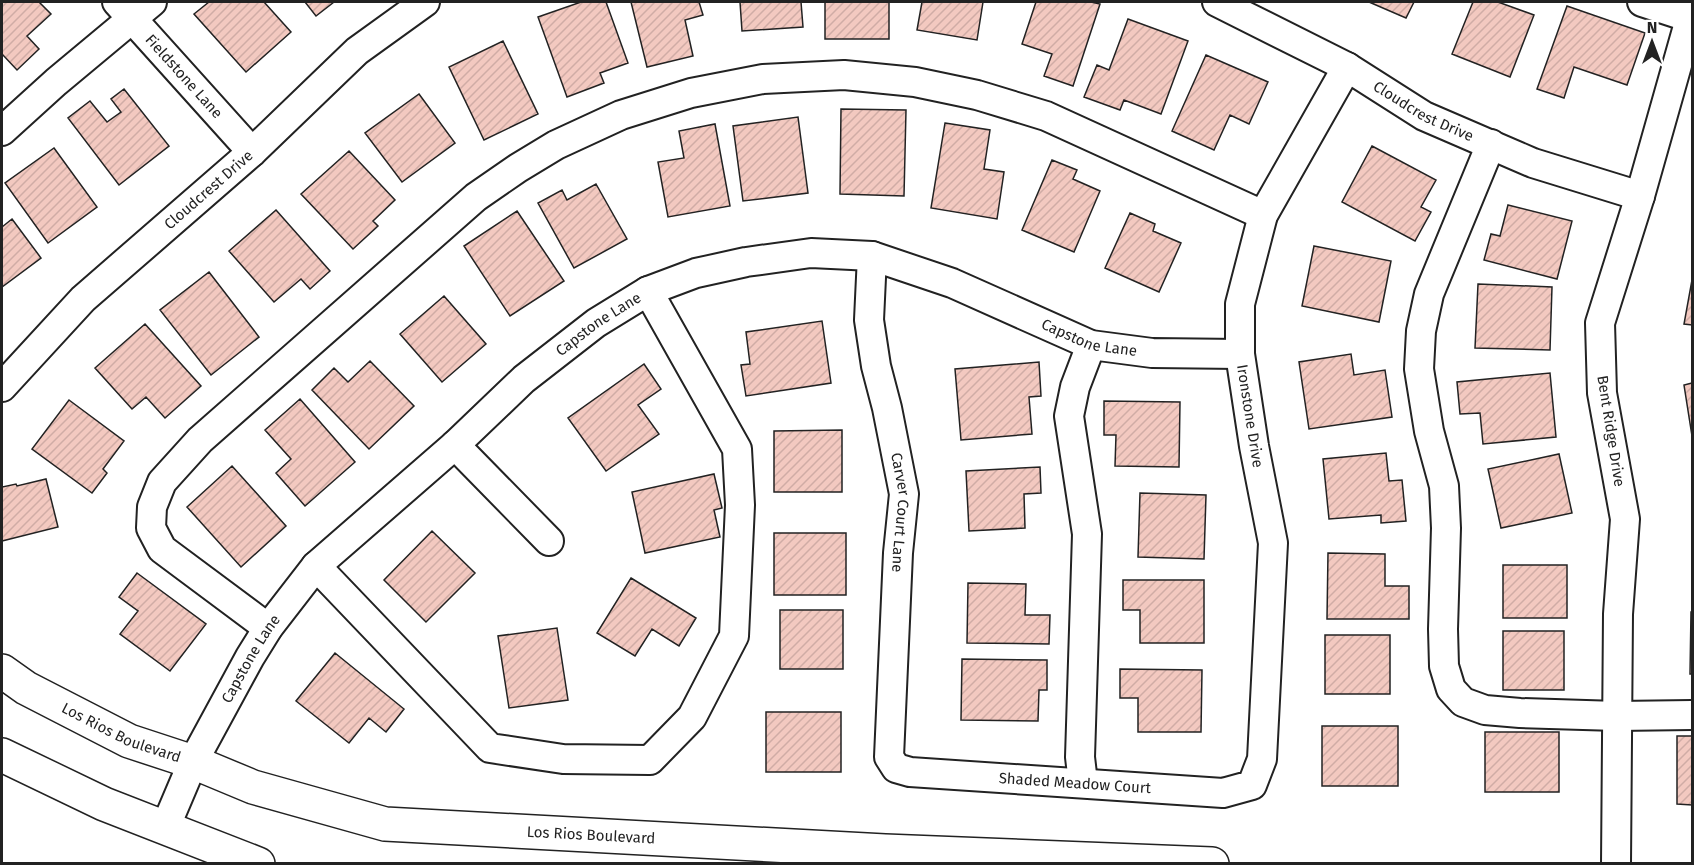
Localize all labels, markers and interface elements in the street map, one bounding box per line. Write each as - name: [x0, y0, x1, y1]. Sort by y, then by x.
- north arrow: [1622, 12, 1682, 72]
- text: N: [1647, 18, 1657, 37]
- street label: Fieldstone Lane: [141, 31, 226, 122]
- street label: Cloudcrest Drive: [1370, 77, 1476, 145]
- street label: Cloudcrest Drive: [161, 146, 256, 233]
- street label: Capstone Lane: [552, 288, 644, 360]
- street label: Capstone Lane: [1039, 315, 1138, 360]
- street label: Ironstone Drive: [1233, 363, 1267, 469]
- street label: Bent Ridge Drive: [1593, 374, 1629, 488]
- street label: Carver Court Lane: [887, 451, 913, 573]
- street label: Capstone Lane: [218, 611, 284, 706]
- street label: Los Rios Boulevard: [59, 699, 183, 766]
- street label: Shaded Meadow Court: [998, 769, 1152, 797]
- street label: Los Rios Boulevard: [526, 823, 656, 848]

